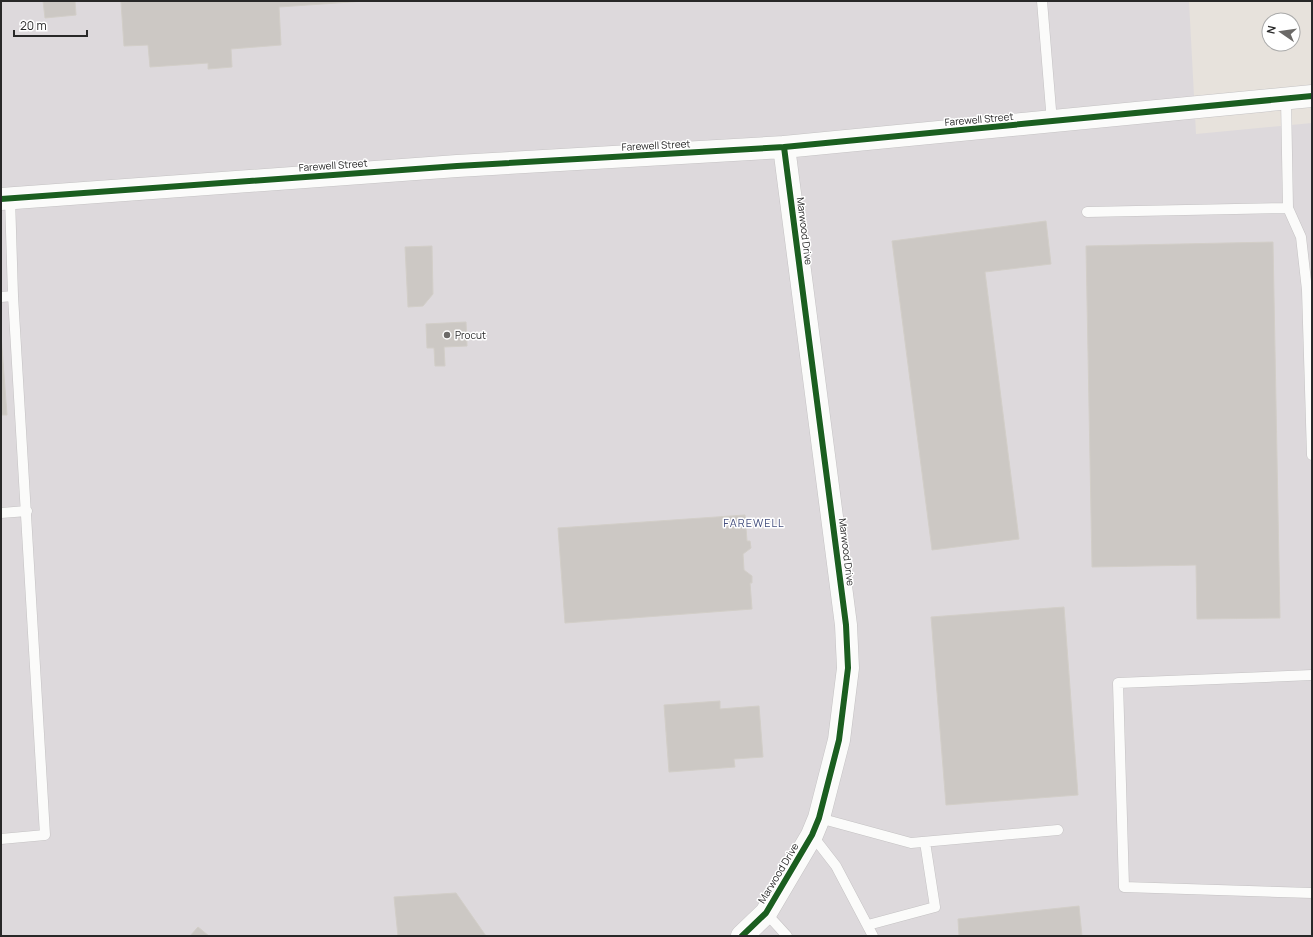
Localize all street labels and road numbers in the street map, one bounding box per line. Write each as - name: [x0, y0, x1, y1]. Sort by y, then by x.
- street label: Farewell Street: [944, 109, 1014, 129]
- street label: Farewell Street: [621, 136, 691, 154]
- street label: Farewell Street: [298, 156, 368, 174]
- street label: Marwood Drive: [794, 196, 816, 266]
- street label: Marwood Drive: [836, 517, 858, 587]
- street label: Marwood Drive: [754, 840, 802, 906]

